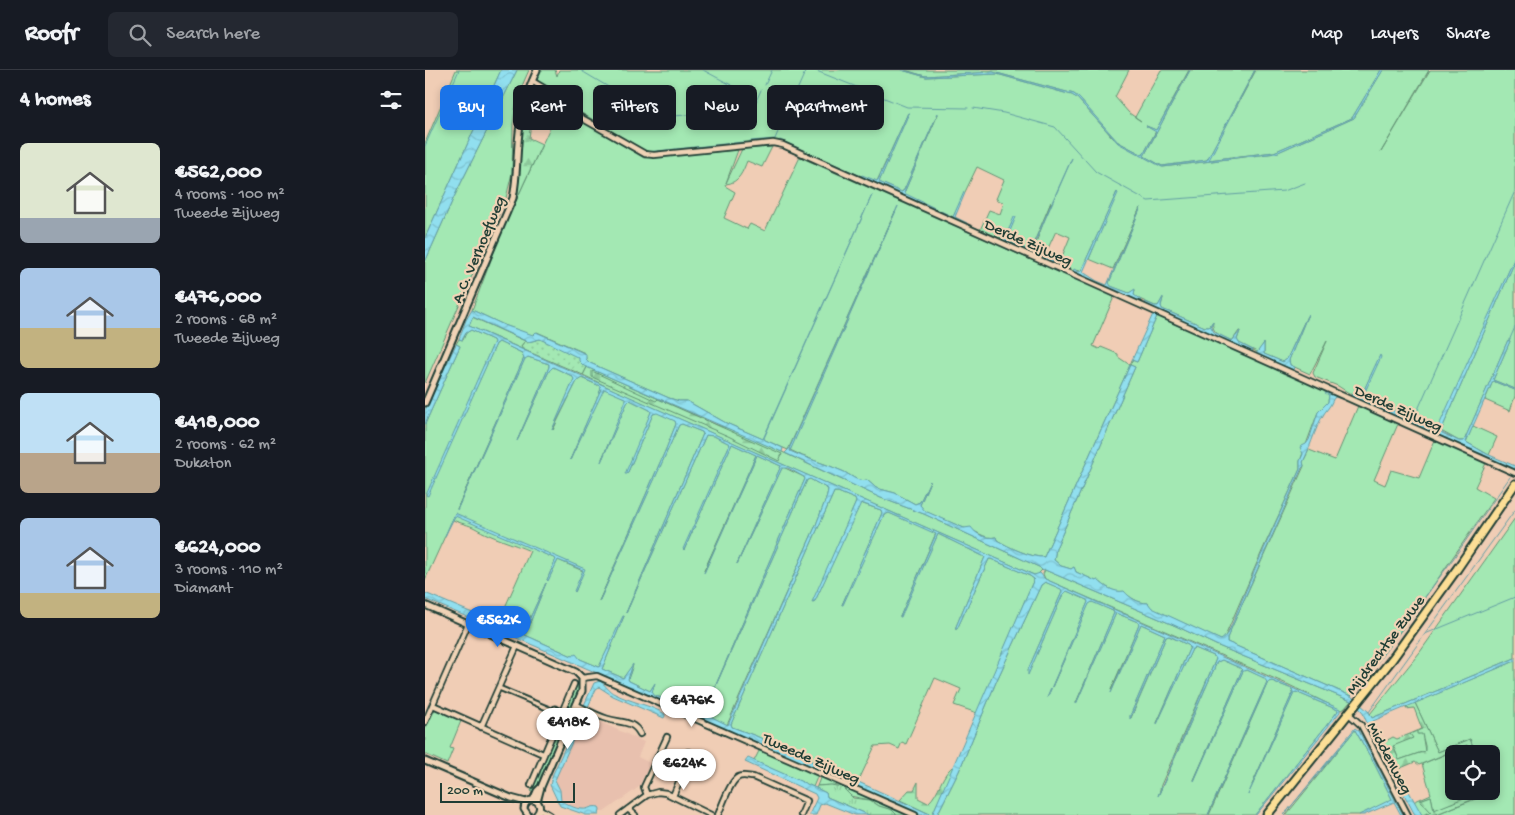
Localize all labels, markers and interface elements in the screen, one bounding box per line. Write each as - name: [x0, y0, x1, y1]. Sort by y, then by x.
- search box: [108, 12, 458, 57]
- text: Roofr: [25, 20, 78, 49]
- icon: search: [126, 21, 154, 49]
- text: Search here: [166, 23, 260, 46]
- text: Map: [1311, 24, 1343, 45]
- text: Layers: [1371, 24, 1418, 45]
- text: Share: [1446, 24, 1490, 45]
- chip: Buy: [440, 85, 503, 130]
- chip: Rent: [513, 85, 583, 130]
- chip: Filters: [593, 85, 676, 130]
- chip: New: [686, 85, 757, 130]
- chip: Apartment: [767, 85, 884, 130]
- icon: filters: [377, 86, 405, 114]
- text: 4 homes: [20, 88, 91, 113]
- text: €562,000: [175, 161, 262, 186]
- icon: home: [60, 163, 120, 223]
- text: 4 rooms · 100 m²: [175, 186, 285, 205]
- street label: A.C. Verhoefweg: [449, 194, 511, 307]
- text: Tweede Zijweg: [175, 205, 280, 224]
- street label: Derde Zijweg: [980, 216, 1074, 272]
- text: €476,000: [175, 286, 261, 311]
- icon: home: [60, 288, 120, 348]
- text: 2 rooms · 68 m²: [175, 311, 277, 330]
- text: Tweede Zijweg: [175, 330, 280, 349]
- street label: Derde Zijweg: [1350, 382, 1444, 438]
- text: €418,000: [175, 411, 260, 436]
- icon: home: [60, 413, 120, 473]
- text: 2 rooms · 62 m²: [175, 436, 276, 455]
- text: Dukaton: [175, 455, 231, 474]
- text: €624,000: [175, 536, 261, 561]
- icon: home: [60, 538, 120, 598]
- text: 3 rooms · 110 m²: [175, 561, 283, 580]
- text: Diamant: [175, 580, 232, 599]
- street label: Mijdrechtse Zuwe: [1343, 592, 1431, 700]
- pin: €562K: [463, 606, 533, 648]
- text: €562K: [477, 612, 519, 631]
- pin: €476K: [657, 686, 727, 728]
- text: €476K: [671, 692, 713, 711]
- pin: €418K: [533, 708, 603, 750]
- text: €418K: [547, 714, 589, 733]
- street label: Middenweg: [1361, 719, 1415, 798]
- street label: Tweede Zijweg: [758, 730, 862, 790]
- map controls: [1445, 745, 1500, 800]
- button: locate: [1445, 745, 1500, 800]
- pin: €624K: [649, 748, 719, 791]
- text: €624K: [663, 755, 705, 774]
- scale bar: [440, 780, 575, 803]
- text: 200 m: [447, 783, 483, 800]

